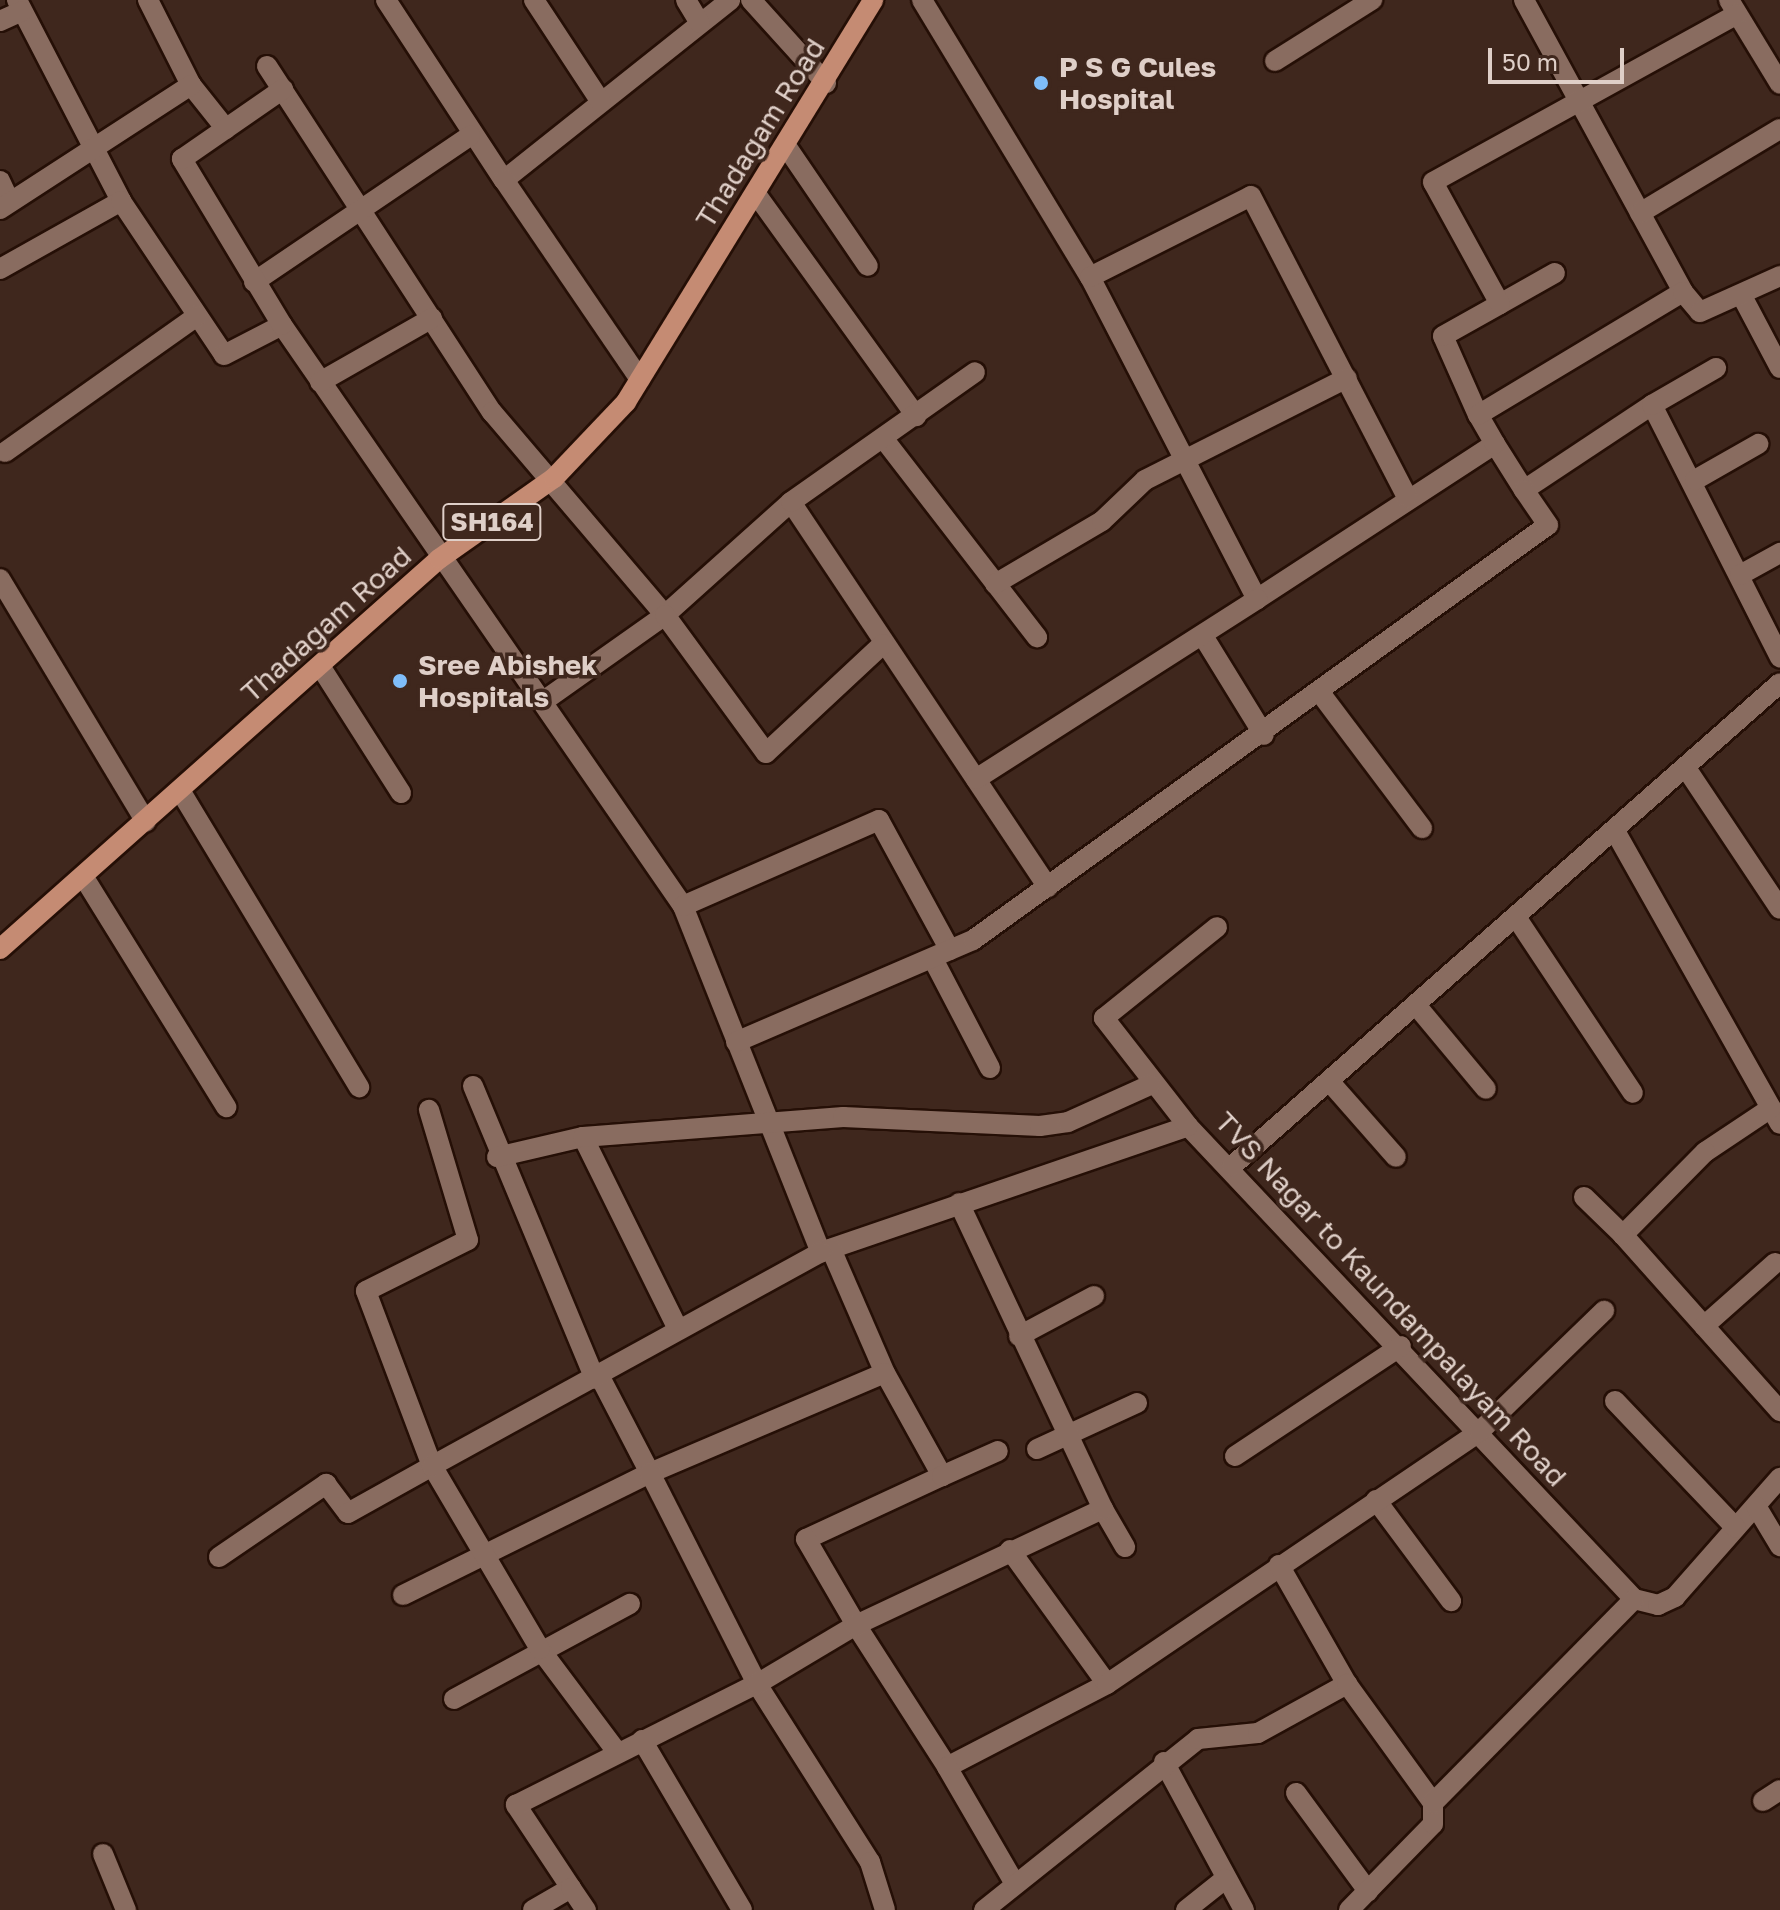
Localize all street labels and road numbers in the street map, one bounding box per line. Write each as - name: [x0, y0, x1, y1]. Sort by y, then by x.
- street label: Thadagam Road: [688, 32, 832, 234]
- road number: SH164: [442, 500, 542, 544]
- street label: Thadagam Road: [234, 539, 418, 709]
- street label: TVS Nagar to Kaundampalayam Road: [1208, 1105, 1574, 1493]

